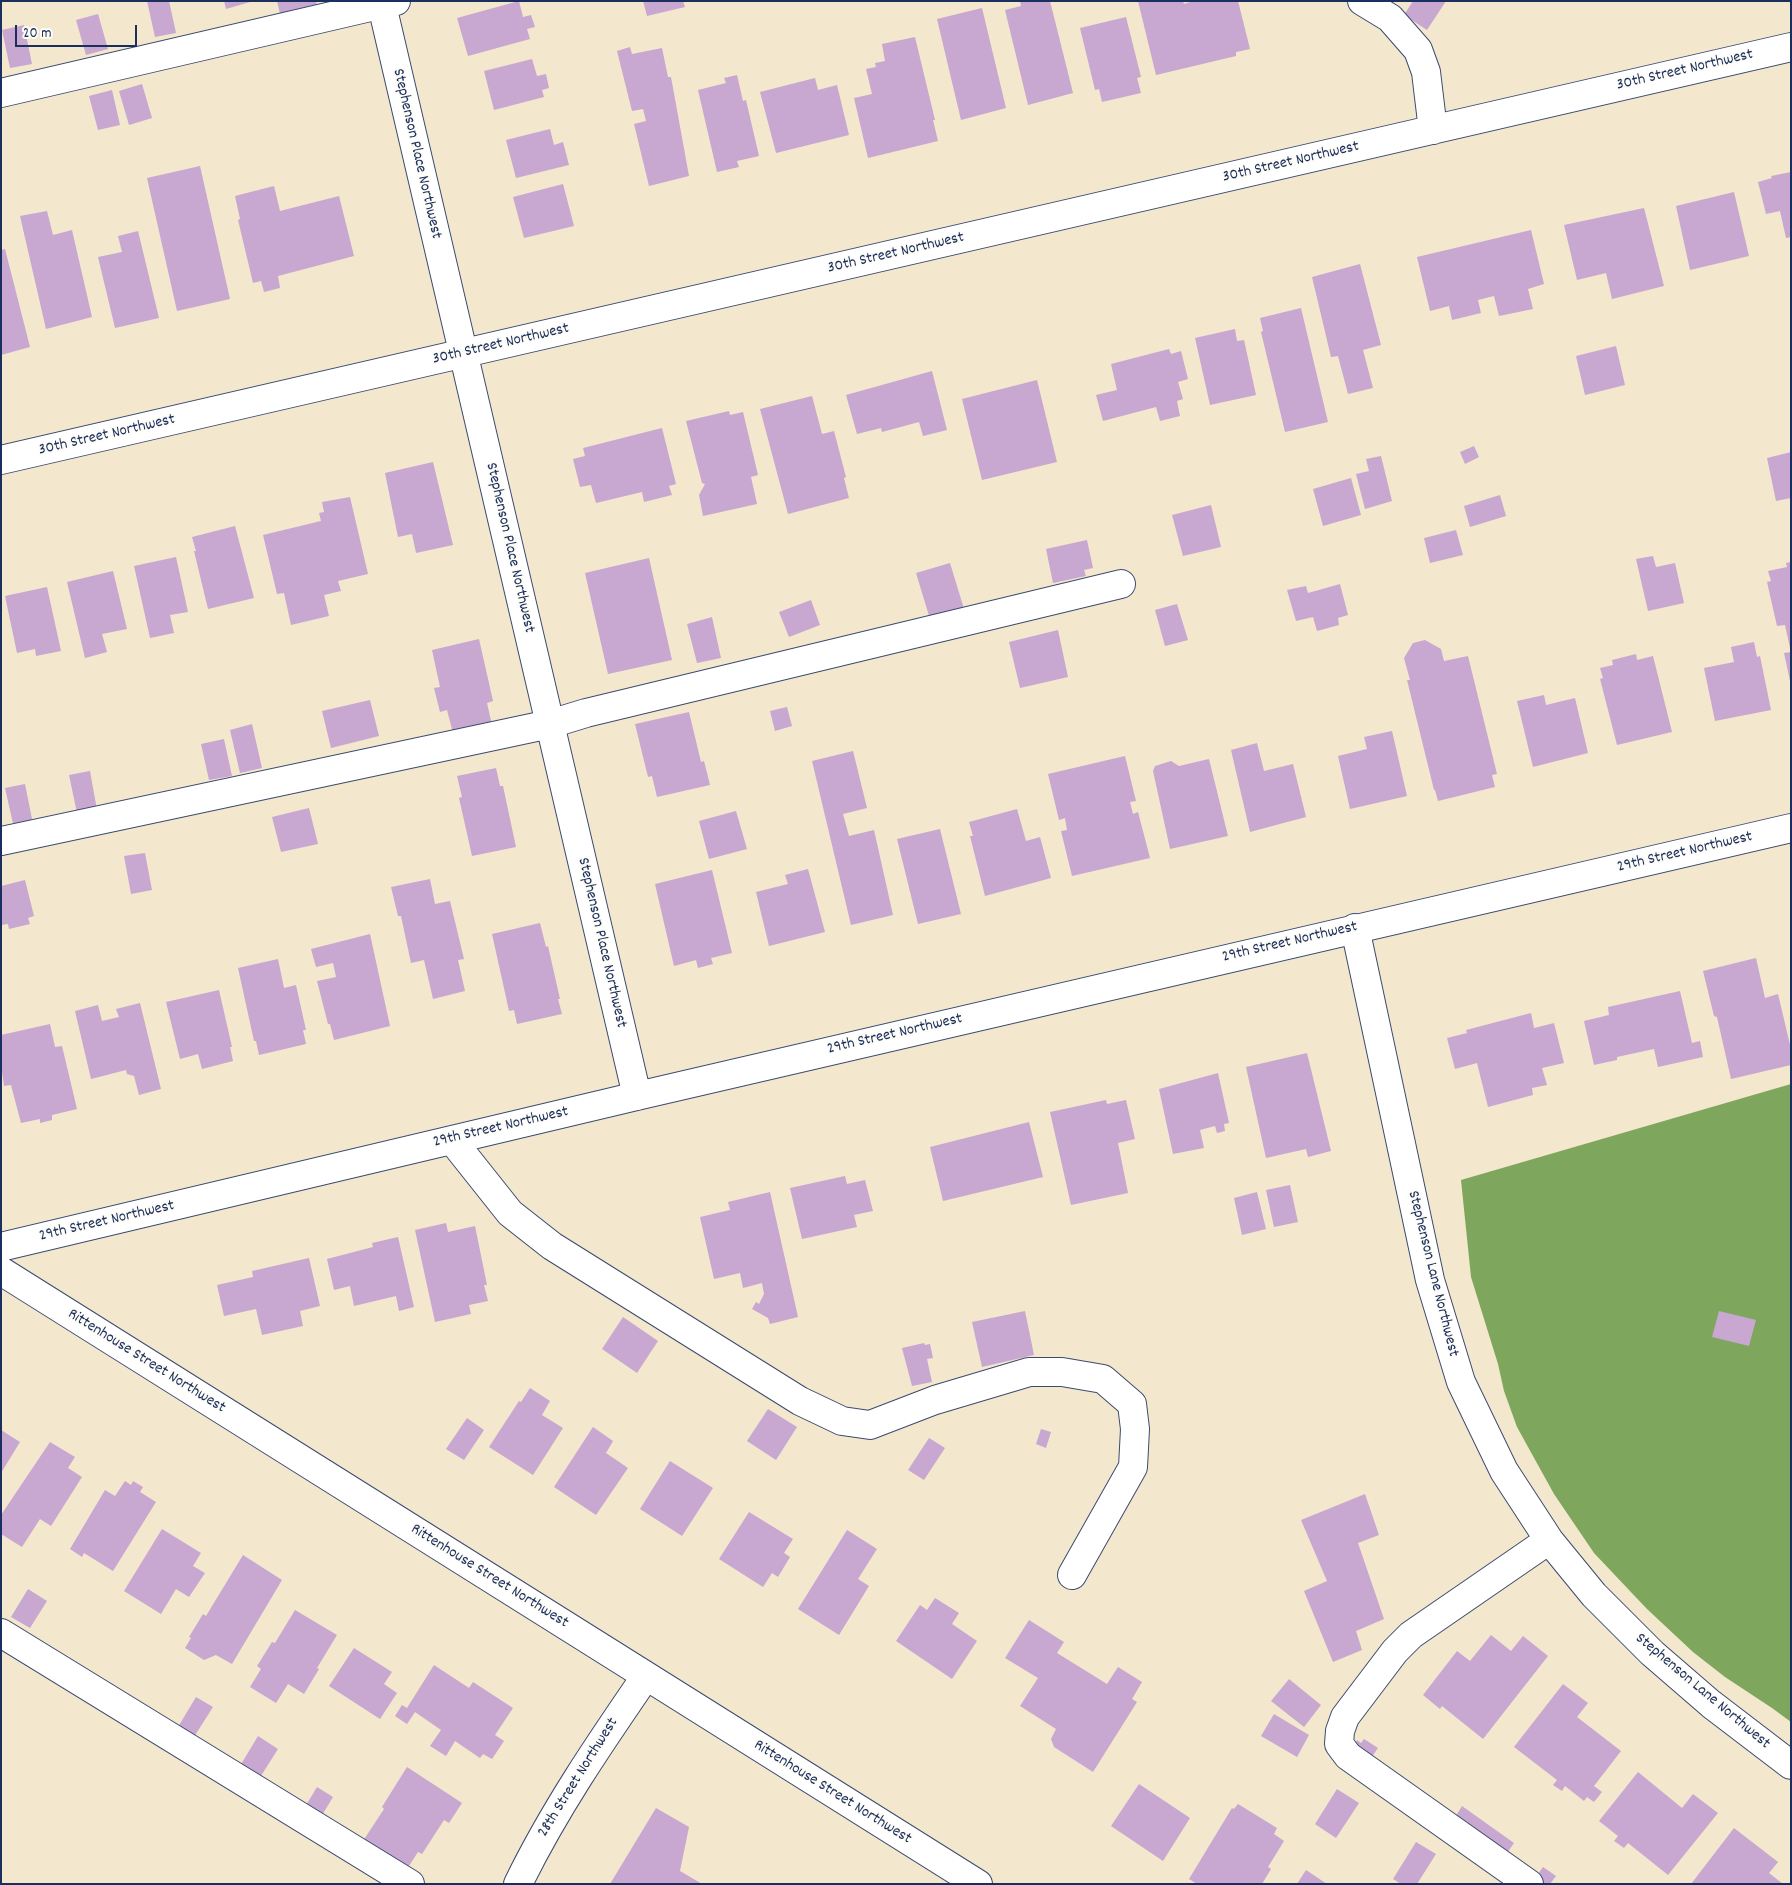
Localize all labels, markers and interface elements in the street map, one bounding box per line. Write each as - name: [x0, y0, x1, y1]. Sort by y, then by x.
- scale bar: [18, 15, 140, 47]
- text: 20 m: [23, 23, 51, 45]
- street label: 30th Street Northwest: [1615, 46, 1755, 96]
- street label: Stephenson Place Northwest: [387, 67, 445, 241]
- street label: 30th Street Northwest: [1221, 138, 1361, 188]
- street label: 30th Street Northwest: [826, 229, 966, 279]
- street label: 30th Street Northwest: [431, 320, 571, 370]
- street label: 30th Street Northwest: [37, 411, 177, 461]
- street label: Stephenson Place Northwest: [480, 461, 538, 635]
- street label: 29th Street Northwest: [1616, 828, 1754, 878]
- street label: Stephenson Place Northwest: [572, 856, 630, 1030]
- street label: 29th Street Northwest: [1221, 918, 1359, 968]
- street label: 29th Street Northwest: [826, 1010, 964, 1060]
- street label: 29th Street Northwest: [432, 1103, 570, 1153]
- street label: Stephenson Lane Northwest: [1402, 1189, 1462, 1359]
- street label: 29th Street Northwest: [38, 1197, 176, 1247]
- street label: Rittenhouse Street Northwest: [64, 1306, 228, 1418]
- street label: Rittenhouse Street Northwest: [407, 1521, 571, 1633]
- street label: Stephenson Lane Northwest: [1631, 1630, 1773, 1754]
- street label: 28th Street Northwest: [535, 1715, 623, 1841]
- street label: Rittenhouse Street Northwest: [750, 1737, 914, 1849]

